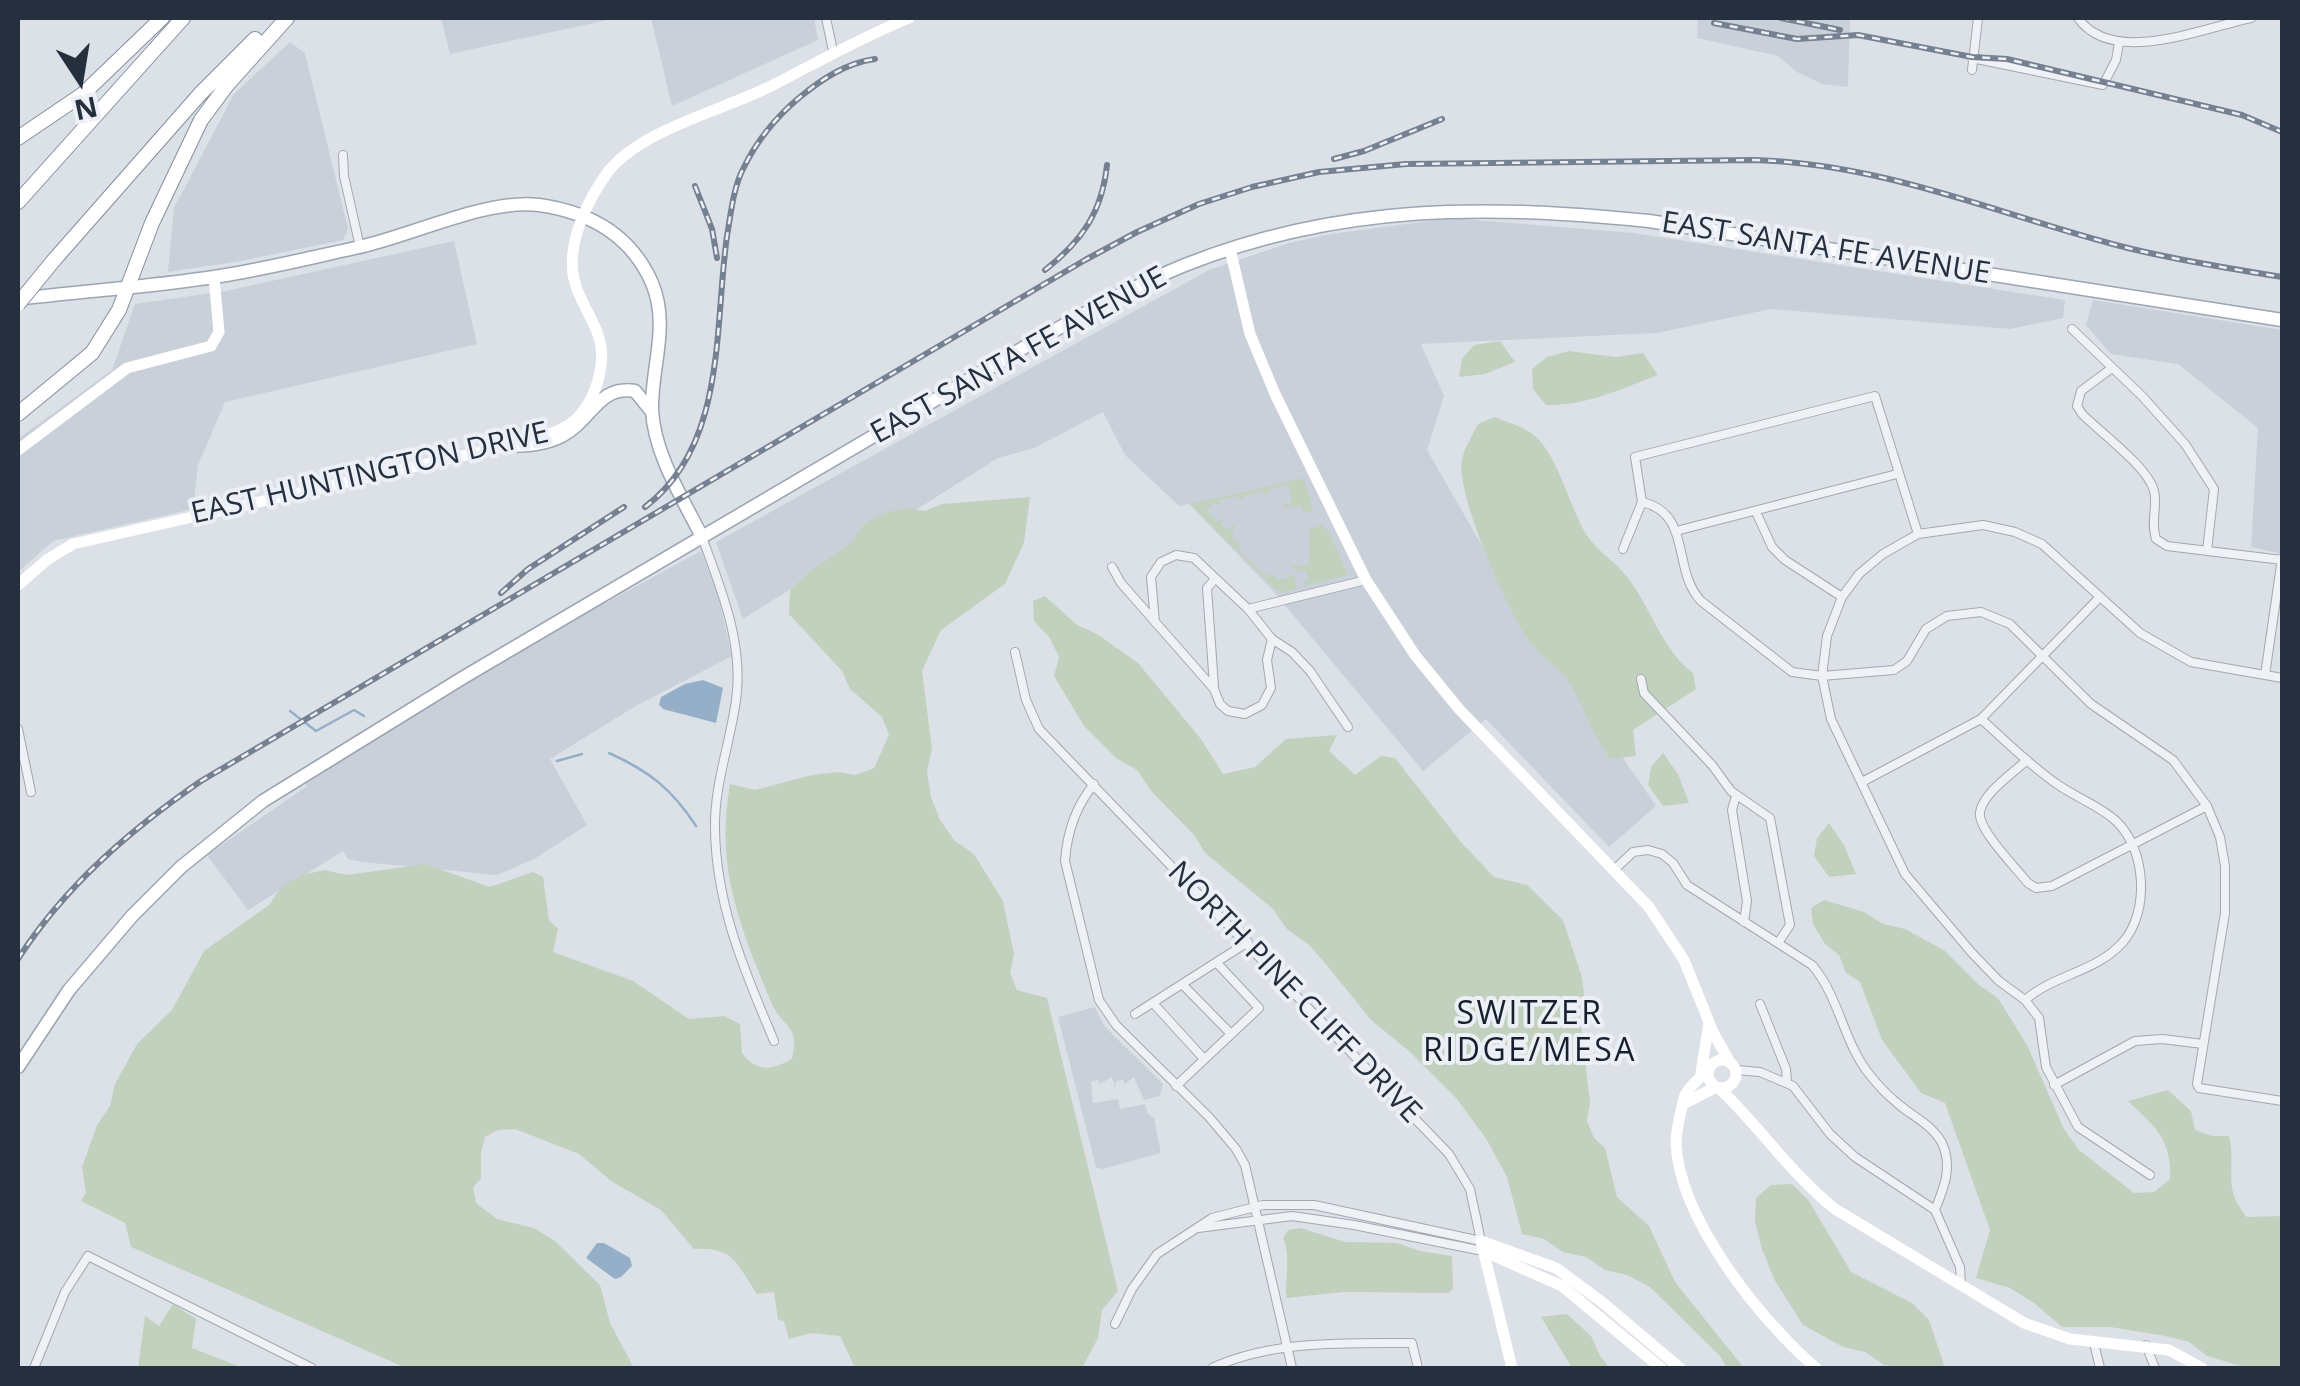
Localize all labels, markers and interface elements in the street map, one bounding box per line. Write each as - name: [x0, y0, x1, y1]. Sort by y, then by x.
- north arrow: [30, 30, 130, 130]
- text: N: [71, 88, 101, 130]
- street label: EAST SANTA FE AVENUE: [1659, 205, 1993, 293]
- street label: EAST SANTA FE AVENUE: [865, 260, 1173, 452]
- street label: EAST HUNTINGTON DRIVE: [188, 415, 552, 533]
- street label: NORTH PINE CLIFF DRIVE: [1160, 855, 1428, 1131]
- district label: SWITZER RIDGE/MESA: [1423, 996, 1637, 1071]

